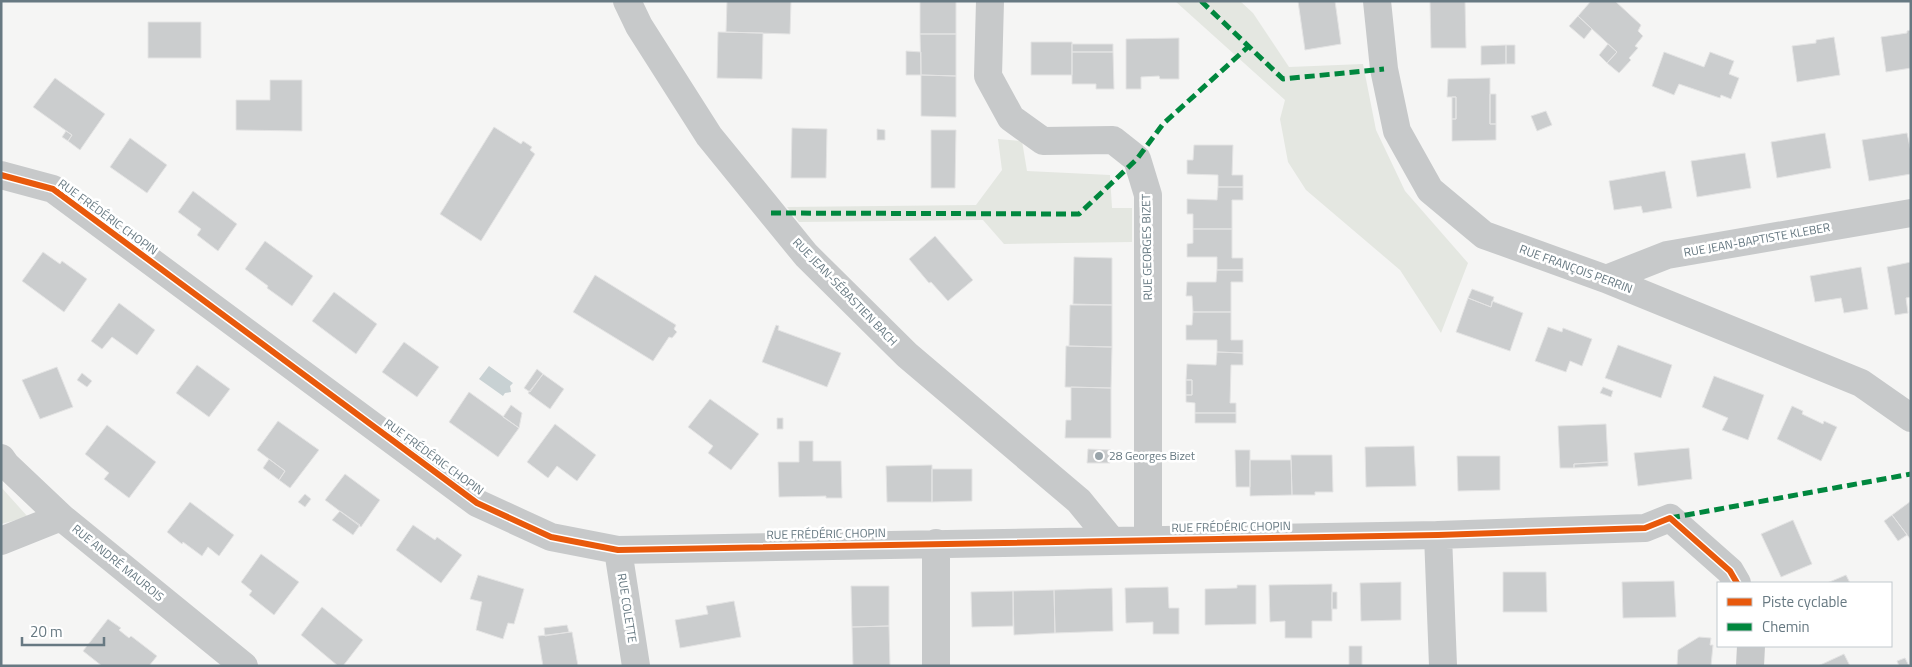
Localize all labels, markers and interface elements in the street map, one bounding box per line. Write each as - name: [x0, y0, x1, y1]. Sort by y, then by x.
- street label: RUE FRÉDÉRIC CHOPIN: [54, 174, 162, 259]
- street label: RUE GEORGES BIZET: [1136, 193, 1157, 300]
- street label: RUE JEAN-BAPTISTE KLEBER: [1682, 217, 1832, 262]
- street label: RUE JEAN-SÉBASTIEN BACH: [788, 233, 902, 350]
- street label: RUE FRANÇOIS PERRIN: [1517, 239, 1635, 298]
- street label: RUE FRÉDÉRIC CHOPIN: [380, 414, 488, 499]
- place label: 28 Georges Bizet: [1109, 446, 1196, 465]
- marker: 28 Georges Bizet: [1093, 450, 1105, 462]
- street label: RUE FRÉDÉRIC CHOPIN: [1171, 516, 1291, 537]
- street label: RUE ANDRÉ MAUROIS: [68, 519, 168, 606]
- street label: RUE FRÉDÉRIC CHOPIN: [766, 523, 886, 544]
- street label: RUE COLETTE: [613, 572, 642, 645]
- legend: [1717, 582, 1892, 647]
- text: Piste cyclable: [1762, 590, 1847, 613]
- scale bar: [22, 614, 105, 646]
- text: Chemin: [1762, 615, 1810, 638]
- text: 20 m: [30, 620, 63, 643]

